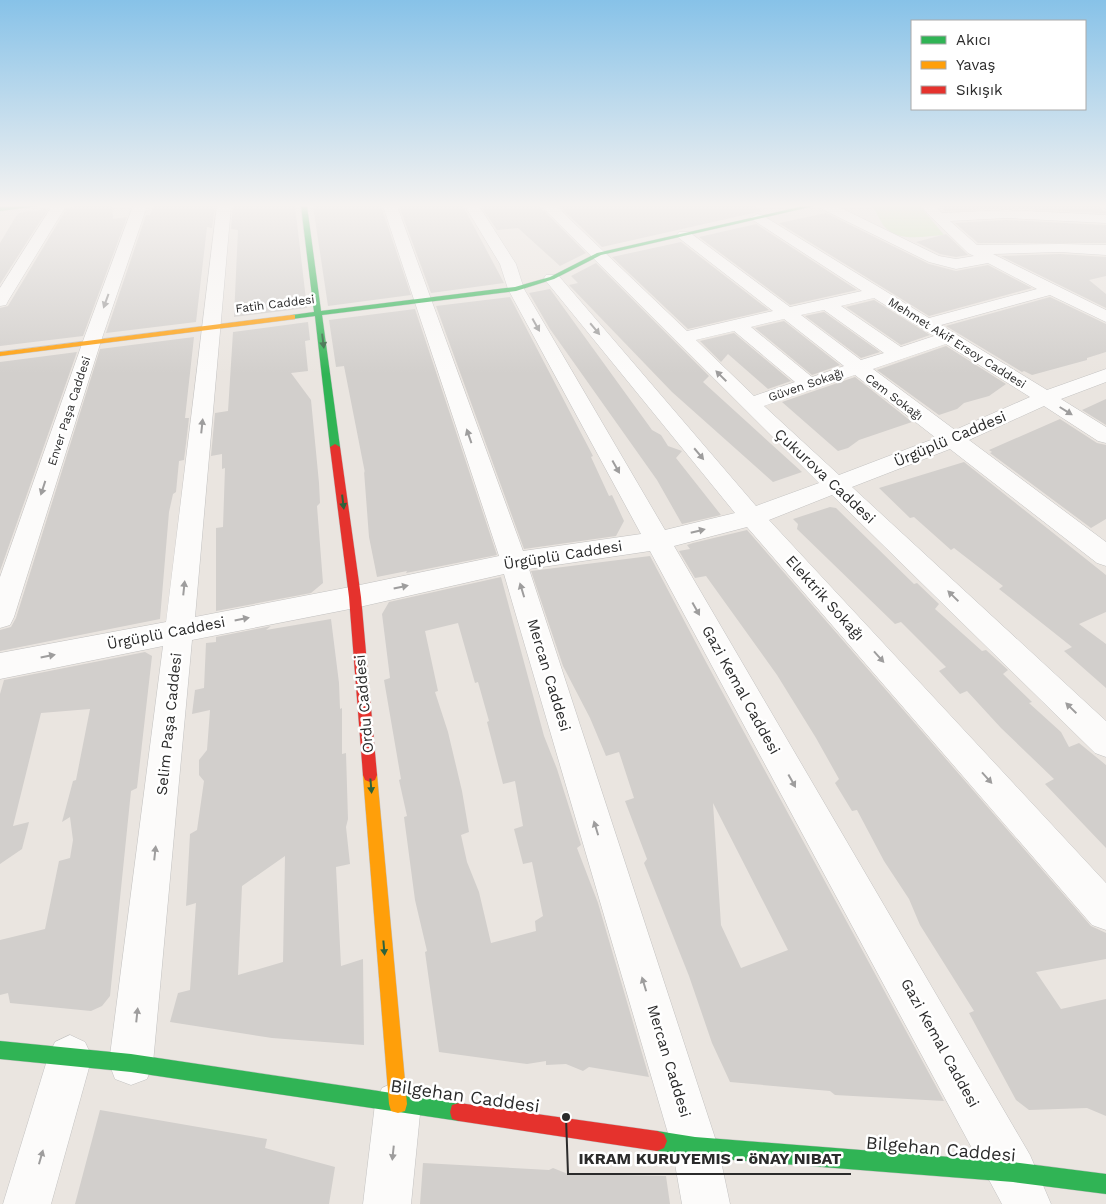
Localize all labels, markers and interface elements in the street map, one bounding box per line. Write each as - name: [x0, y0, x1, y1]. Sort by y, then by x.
- legend: [911, 20, 1086, 110]
- text: Akıcı: [956, 31, 991, 49]
- text: Yavaş: [956, 56, 996, 74]
- text: Sıkışık: [956, 81, 1003, 99]
- street label: Fatih Caddesi: [235, 292, 315, 316]
- one-way arrow: [102, 294, 110, 309]
- street label: Mehmet Akif Ersoy Caddesi: [886, 295, 1028, 391]
- one-way arrow: [532, 319, 541, 332]
- one-way arrow: [589, 323, 600, 336]
- one-way arrow: [319, 333, 327, 349]
- street label: Enver Paşa Caddesi: [45, 354, 93, 468]
- street label: Güven Sokağı: [766, 366, 846, 404]
- one-way arrow: [715, 370, 727, 382]
- street label: Cem Sokağı: [862, 371, 926, 423]
- one-way arrow: [1059, 406, 1073, 415]
- street label: Ürgüplü Caddesi: [891, 407, 1009, 471]
- one-way arrow: [198, 418, 206, 434]
- street label: Çukurova Caddesi: [771, 425, 879, 527]
- one-way arrow: [465, 428, 473, 443]
- one-way arrow: [693, 448, 704, 460]
- one-way arrow: [612, 460, 620, 474]
- one-way arrow: [39, 481, 46, 496]
- one-way arrow: [339, 494, 347, 510]
- one-way arrow: [691, 526, 706, 534]
- street label: Ürgüplü Caddesi: [502, 537, 624, 573]
- street label: Elektrik Sokağı: [782, 552, 868, 644]
- one-way arrow: [180, 579, 188, 595]
- one-way arrow: [393, 582, 409, 590]
- one-way arrow: [518, 582, 526, 597]
- one-way arrow: [947, 590, 959, 602]
- one-way arrow: [691, 602, 700, 615]
- street label: Ürgüplü Caddesi: [105, 613, 227, 653]
- one-way arrow: [234, 614, 250, 622]
- street label: Mercan Caddesi: [523, 617, 575, 733]
- street label: Gazi Kemal Caddesi: [698, 622, 784, 758]
- one-way arrow: [873, 651, 885, 663]
- one-way arrow: [40, 652, 56, 660]
- street label: Selim Paşa Caddesi: [153, 652, 185, 796]
- street label: Ordu Caddesi: [351, 654, 377, 754]
- one-way arrow: [1065, 702, 1077, 714]
- one-way arrow: [982, 771, 993, 784]
- one-way arrow: [788, 774, 797, 787]
- one-way arrow: [367, 778, 375, 794]
- one-way arrow: [592, 821, 600, 836]
- one-way arrow: [151, 845, 159, 861]
- one-way arrow: [381, 940, 389, 956]
- street label: Gazi Kemal Caddesi: [897, 975, 983, 1111]
- one-way arrow: [640, 976, 648, 991]
- street label: Mercan Caddesi: [643, 1003, 695, 1119]
- one-way arrow: [133, 1007, 141, 1023]
- street label: Bilgehan Caddesi: [389, 1075, 541, 1116]
- street label: Bilgehan Caddesi: [865, 1131, 1017, 1166]
- callout: IKRAM KURUYEMIS - öNAY NIBAT: [568, 1143, 851, 1174]
- one-way arrow: [389, 1145, 397, 1161]
- text: IKRAM KURUYEMIS - öNAY NIBAT: [578, 1149, 842, 1168]
- one-way arrow: [37, 1150, 45, 1165]

